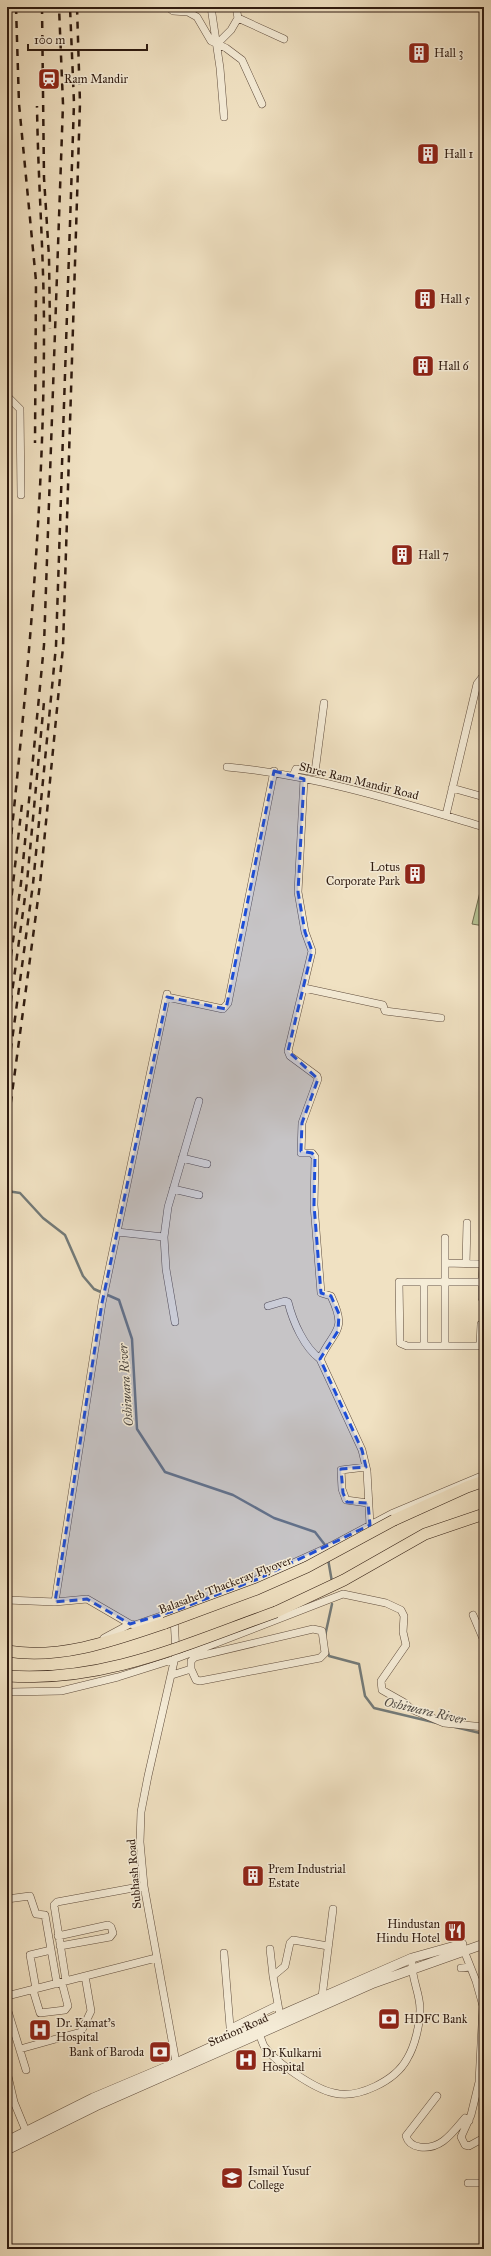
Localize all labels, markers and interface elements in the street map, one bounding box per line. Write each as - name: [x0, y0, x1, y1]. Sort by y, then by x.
- scale bar: [28, 26, 147, 52]
- text: 100 m: [34, 33, 65, 47]
- building icon: Hall 3: [406, 40, 432, 66]
- place label: Hall 3: [434, 46, 464, 60]
- station icon: Ram Mandir: [36, 66, 62, 92]
- place label: Ram Mandir: [64, 72, 128, 86]
- building icon: Hall 1: [415, 141, 441, 167]
- place label: Hall 1: [444, 147, 474, 161]
- building icon: Hall 5: [412, 286, 438, 312]
- place label: Hall 5: [440, 292, 471, 306]
- building icon: Hall 6: [410, 353, 436, 379]
- place label: Hall 6: [438, 359, 470, 373]
- building icon: Hall 7: [389, 542, 415, 568]
- place label: Hall 7: [418, 548, 449, 562]
- street label: Shree Ram Mandir Road: [298, 759, 420, 803]
- place label: Lotus Corporate Park: [326, 860, 400, 888]
- building icon: Lotus Corporate Park: [402, 861, 428, 887]
- water label: Oshiwara River: [115, 1343, 137, 1427]
- street label: Balasaheb Thackeray Flyover: [156, 1553, 294, 1617]
- water label: Oshiwara River: [383, 1694, 467, 1728]
- street label: Subhash Road: [124, 1839, 144, 1909]
- place label: Prem Industrial Estate: [268, 1862, 346, 1890]
- building icon: Prem Industrial Estate: [240, 1863, 266, 1889]
- place label: Hindustan Hindu Hotel: [376, 1917, 441, 1945]
- restaurant icon: Hindustan Hindu Hotel: [442, 1918, 468, 1944]
- bank icon: HDFC Bank: [376, 2006, 402, 2032]
- street label: Station Road: [206, 2010, 270, 2050]
- place label: HDFC Bank: [404, 2012, 468, 2026]
- place label: Dr. Kamat's Hospital: [56, 2016, 115, 2044]
- hospital icon: Dr. Kamat's Hospital: [27, 2017, 53, 2043]
- bank icon: Bank of Baroda: [147, 2039, 173, 2065]
- place label: Bank of Baroda: [69, 2045, 145, 2059]
- place label: Dr Kulkarni Hospital: [262, 2046, 322, 2074]
- hospital icon: Dr Kulkarni Hospital: [233, 2047, 259, 2073]
- place label: Ismail Yusuf College: [248, 2164, 312, 2193]
- school or university icon: Ismail Yusuf College: [219, 2165, 245, 2191]

